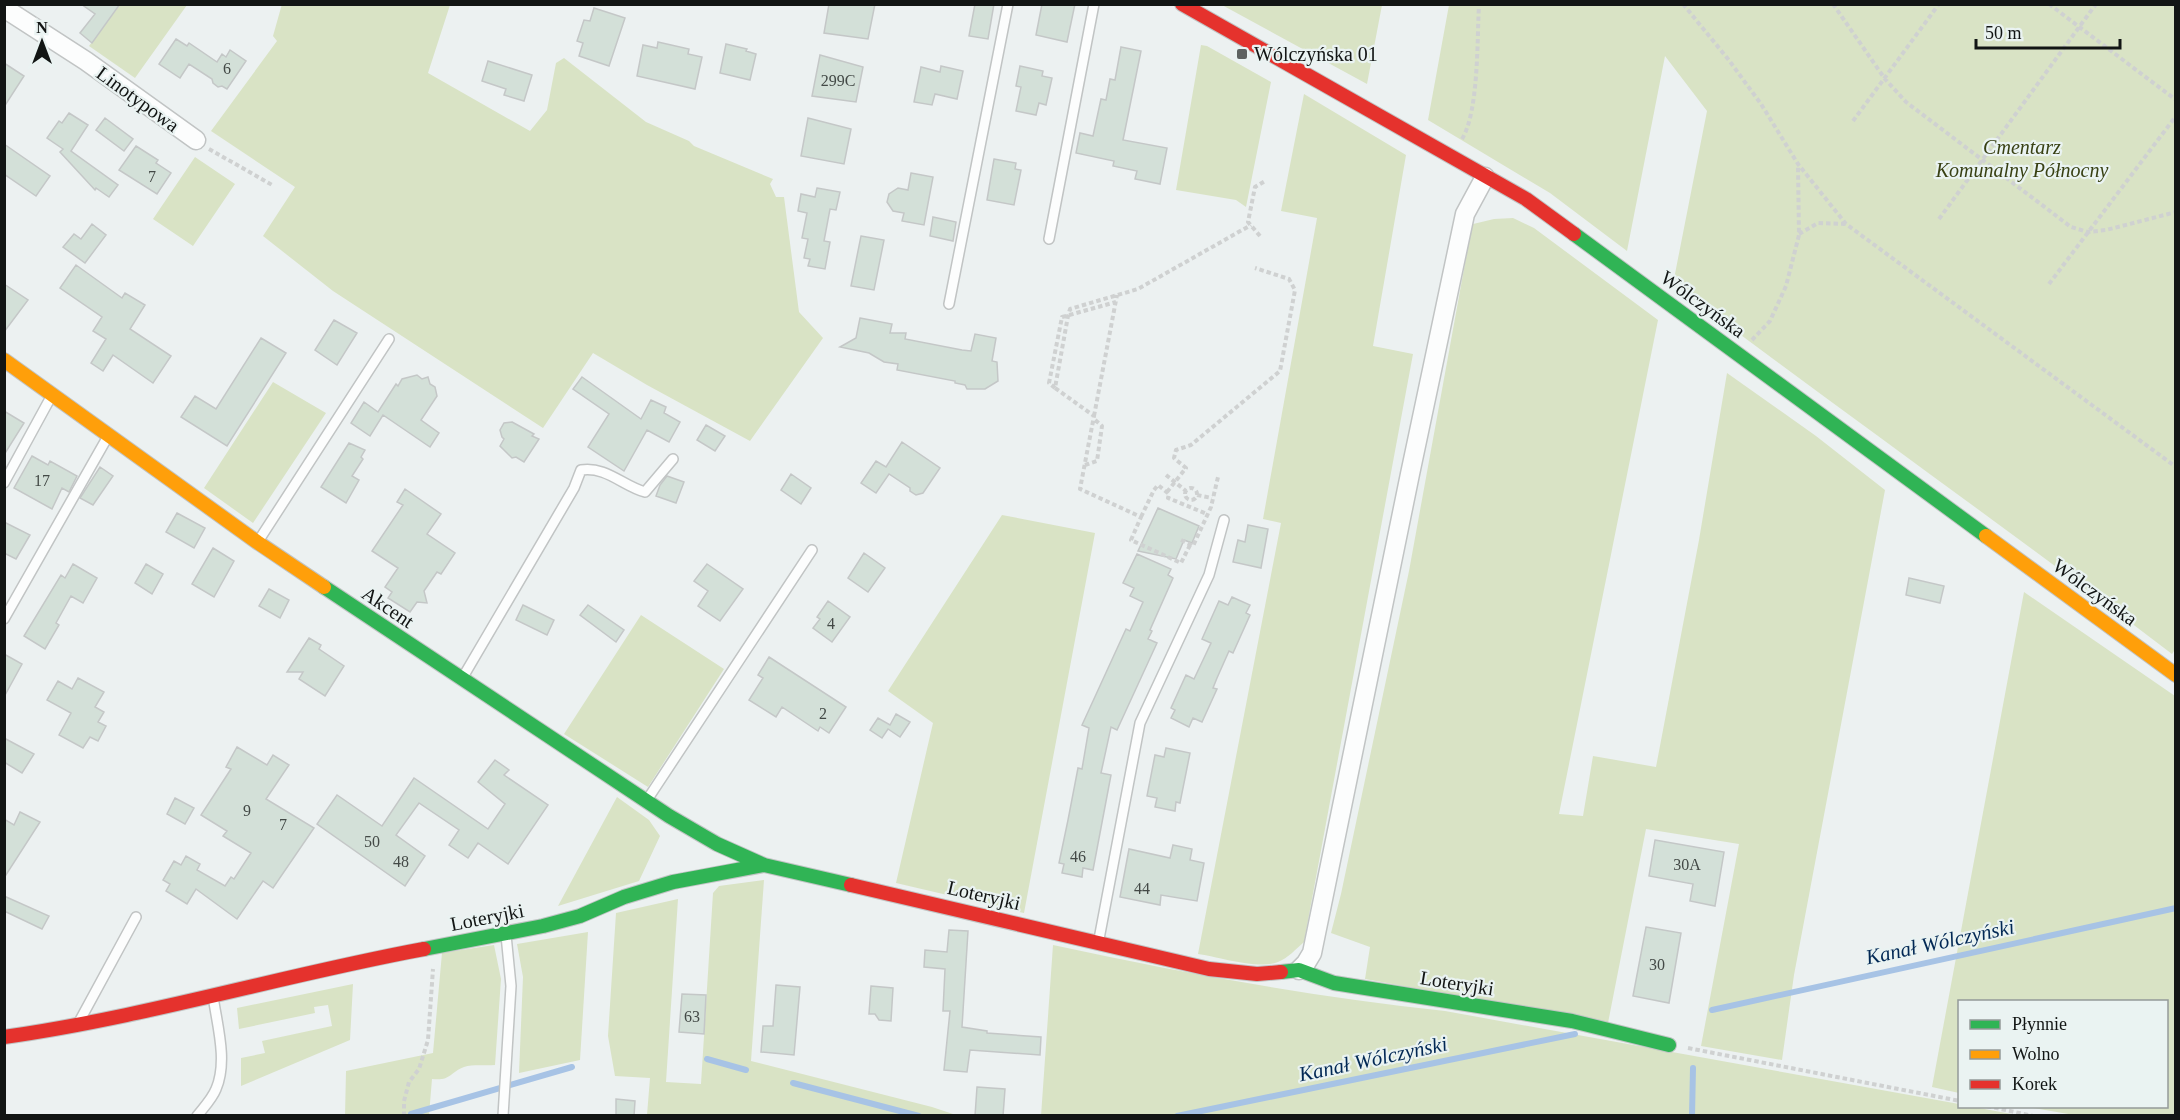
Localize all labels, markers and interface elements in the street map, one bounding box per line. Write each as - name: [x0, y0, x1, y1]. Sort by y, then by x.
- north arrow: [12, 12, 72, 72]
- scale bar: [1976, 12, 2120, 50]
- text: N: [36, 19, 48, 36]
- text: 50 m: [1985, 23, 2022, 43]
- place label: Wólczyńska 01: [1254, 43, 1378, 66]
- marker: Wólczyńska 01: [1235, 47, 1249, 61]
- house number: 6: [223, 60, 231, 77]
- street label: Linotypowa: [92, 62, 184, 137]
- house number: 299C: [821, 72, 855, 89]
- park label: Cmentarz Komunalny Północny: [1935, 136, 2108, 182]
- house number: 7: [148, 168, 156, 185]
- street label: Wólczyńska: [1656, 266, 1750, 343]
- house number: 17: [34, 472, 50, 489]
- street label: Wólczyńska: [2048, 554, 2142, 631]
- street label: Akcent: [358, 582, 418, 633]
- house number: 4: [827, 615, 835, 632]
- house number: 2: [819, 705, 827, 722]
- house number: 9: [243, 802, 251, 819]
- house number: 7: [279, 816, 287, 833]
- house number: 50: [364, 833, 380, 850]
- house number: 46: [1070, 848, 1086, 865]
- house number: 48: [393, 853, 409, 870]
- house number: 30A: [1673, 856, 1701, 873]
- street label: Loteryjki: [945, 876, 1023, 915]
- house number: 44: [1134, 880, 1150, 897]
- street label: Loteryjki: [448, 899, 526, 936]
- water label: Kanał Wólczyński: [1863, 915, 2017, 970]
- house number: 30: [1649, 956, 1665, 973]
- street label: Loteryjki: [1418, 966, 1496, 1001]
- legend: [1958, 1000, 2168, 1108]
- house number: 63: [684, 1008, 700, 1025]
- text: Płynnie: [2012, 1014, 2067, 1034]
- water label: Kanał Wólczyński: [1296, 1032, 1450, 1087]
- text: Wolno: [2012, 1044, 2060, 1064]
- text: Korek: [2012, 1074, 2057, 1094]

